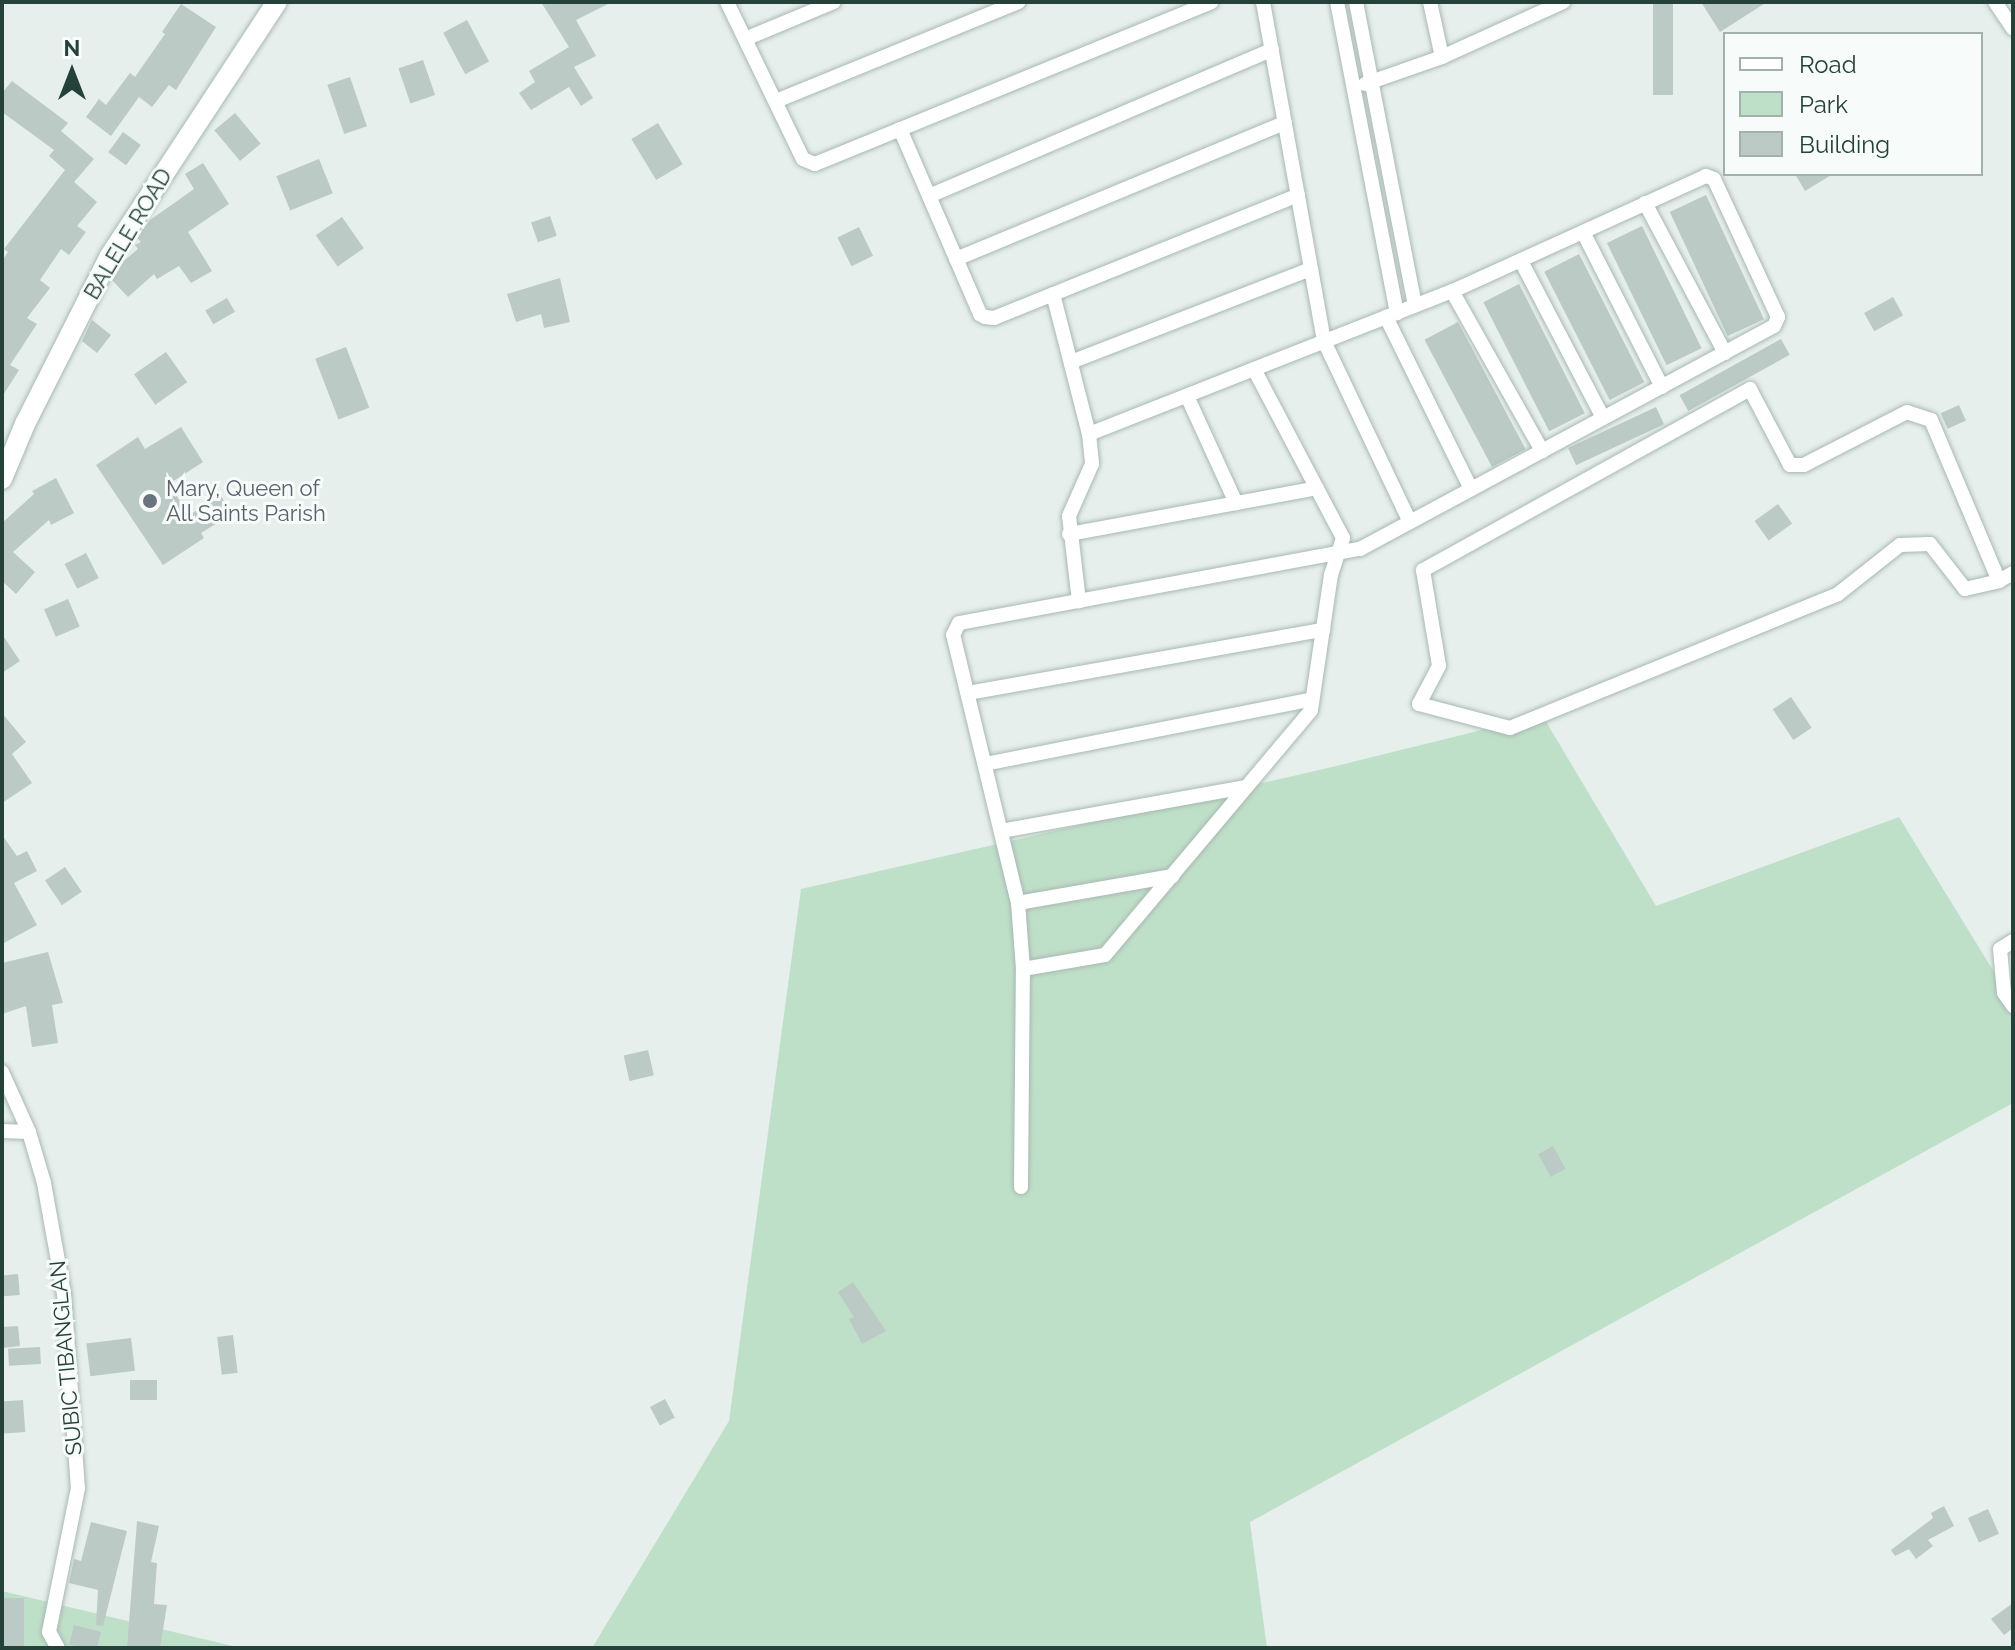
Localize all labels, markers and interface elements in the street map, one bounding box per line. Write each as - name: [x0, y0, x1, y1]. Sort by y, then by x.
- north arrow: [32, 32, 112, 112]
- legend: [1723, 32, 1983, 176]
- text: N: [64, 35, 80, 61]
- text: Road: [1799, 50, 1857, 79]
- text: Park: [1799, 90, 1848, 119]
- text: Building: [1799, 130, 1890, 159]
- street label: BALELE ROAD: [79, 164, 177, 304]
- place label: Mary, Queen of All Saints Parish: [166, 475, 326, 526]
- marker: Mary, Queen of All Saints Parish: [141, 492, 159, 510]
- street label: SUBIC TIBANGLAN: [44, 1259, 88, 1457]

